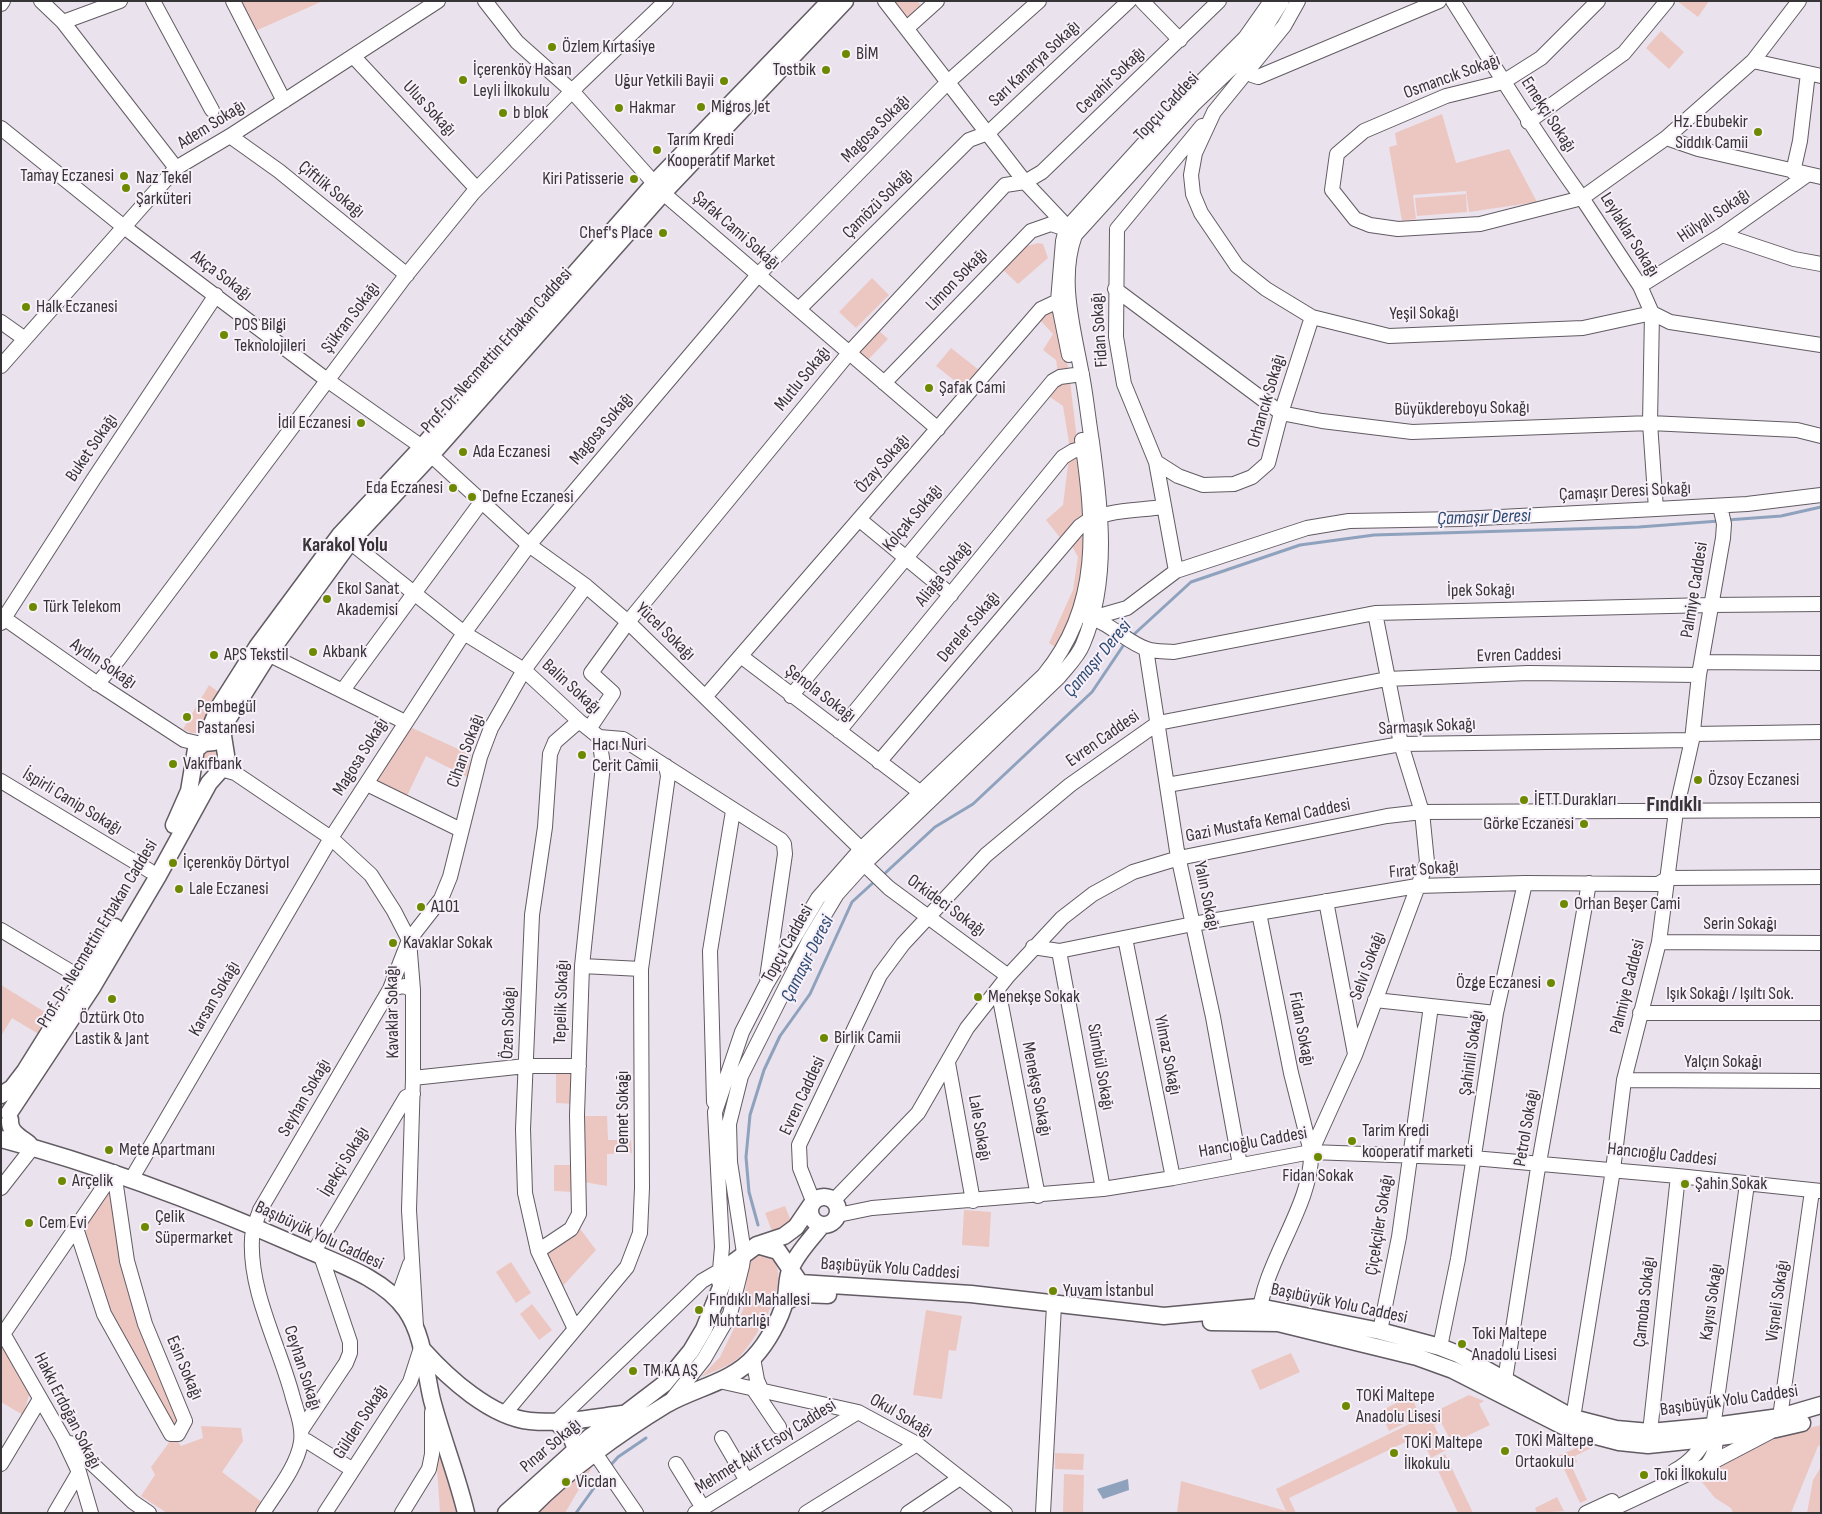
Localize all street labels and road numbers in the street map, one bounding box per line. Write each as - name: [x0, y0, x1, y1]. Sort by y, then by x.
- street label: Sarı Kanarya Sokağı: [985, 16, 1085, 112]
- street label: Cevahir Sokağı: [1072, 43, 1150, 119]
- street label: Osmancık Sokağı: [1401, 50, 1503, 104]
- street label: Topçu Caddesi: [1130, 68, 1204, 146]
- street label: Emekçi Sokağı: [1516, 73, 1580, 157]
- street label: Ulus Sokağı: [398, 77, 460, 141]
- street label: Magosa Sokağı: [837, 90, 915, 168]
- street label: Adem Sokağı: [174, 96, 250, 154]
- street label: Çiftlik Sokağı: [293, 157, 369, 223]
- street label: Çamözü Sokağı: [838, 164, 918, 244]
- street label: Hülyalı Sokağı: [1674, 184, 1754, 248]
- street label: Şafak Cami Sokağı: [688, 187, 784, 275]
- street label: Leylaklar Sokağı: [1595, 189, 1663, 281]
- street label: Limon Sokağı: [922, 244, 992, 316]
- street label: Akça Sokağı: [186, 246, 256, 306]
- street label: Prof. Dr. Necmettin Erbakan Caddesi: [417, 264, 577, 438]
- street label: Şükran Sokağı: [317, 278, 385, 358]
- street label: Fidan Sokağı: [1087, 292, 1113, 368]
- street label: Yeşil Sokağı: [1389, 303, 1459, 325]
- street label: Mutlu Sokağı: [770, 342, 836, 416]
- street label: Orhancık Sokağı: [1243, 352, 1291, 450]
- street label: Magosa Sokağı: [565, 388, 639, 470]
- street label: Büyükdereboyu Sokağı: [1394, 397, 1530, 421]
- street label: Buket Sokağı: [61, 410, 123, 486]
- street label: Özay Sokağı: [851, 430, 915, 498]
- street label: Çamaşır Deresi Sokağı: [1558, 478, 1692, 506]
- street label: Kolçak Sokağı: [878, 480, 948, 556]
- street label: Aliağa Sokağı: [911, 537, 977, 611]
- street label: Palmiye Caddesi: [1677, 540, 1713, 640]
- street label: İpek Sokağı: [1447, 580, 1515, 602]
- street label: Dereler Sokağı: [933, 587, 1005, 667]
- street label: Yücel Sokağı: [631, 598, 699, 666]
- street label: Aydın Sokağı: [66, 634, 140, 694]
- street label: Evren Caddesi: [1477, 644, 1561, 668]
- street label: Balin Sokağı: [537, 655, 605, 719]
- street label: Şenola Sokağı: [780, 660, 860, 728]
- street label: Evren Caddesi: [1062, 706, 1144, 772]
- street label: Cihan Sokağı: [443, 711, 489, 791]
- street label: Magosa Sokağı: [329, 714, 393, 800]
- street label: Sarmaşık Sokağı: [1378, 714, 1476, 740]
- street label: İspirli Canip Sokağı: [18, 764, 126, 840]
- street label: Gazi Mustafa Kemal Caddesi: [1184, 794, 1352, 848]
- street label: Prof. Dr. Necmettin Erbakan Caddesi: [33, 836, 163, 1032]
- street label: Fırat Sokağı: [1388, 856, 1460, 884]
- street label: Yalın Sokağı: [1188, 859, 1224, 933]
- street label: Orkideci Sokağı: [902, 870, 990, 942]
- street label: Topçu Caddesi: [758, 901, 818, 987]
- street label: Serin Sokağı: [1703, 913, 1777, 935]
- street label: Selvi Sokağı: [1346, 929, 1390, 1003]
- street label: Palmiye Caddesi: [1606, 937, 1650, 1037]
- street label: Karsan Sokağı: [185, 958, 245, 1040]
- street label: Tepelik Sokağı: [550, 959, 574, 1045]
- street label: Kavaklar Sokağı: [381, 965, 405, 1059]
- street label: Işık Sokağı / Işıltı Sok.: [1666, 983, 1794, 1005]
- street label: Özen Sokağı: [497, 986, 521, 1060]
- street label: Fidan Sokağı: [1283, 990, 1319, 1068]
- street label: Şahinlil Sokağı: [1455, 1009, 1489, 1097]
- street label: Yılmaz Sokağı: [1149, 1013, 1185, 1097]
- street label: Sümbül Sokağı: [1082, 1022, 1118, 1112]
- street label: Menekşe Sokağı: [1016, 1040, 1056, 1138]
- street label: Yalçın Sokağı: [1684, 1051, 1762, 1073]
- street label: Evren Caddesi: [775, 1053, 831, 1139]
- street label: Seyhan Sokağı: [274, 1055, 336, 1141]
- street label: Demet Sokağı: [612, 1071, 634, 1153]
- street label: Petrol Sokağı: [1510, 1088, 1544, 1168]
- street label: Lale Sokağı: [963, 1093, 995, 1163]
- street label: İpekçi Sokağı: [316, 1123, 374, 1201]
- street label: Hancıoğlu Caddesi: [1197, 1123, 1309, 1163]
- street label: Hancıoğlu Caddesi: [1606, 1139, 1718, 1171]
- street label: Çiçekçiler Sokağı: [1361, 1173, 1399, 1277]
- street label: Başıbüyük Yolu Caddesi: [251, 1197, 387, 1275]
- street label: Başıbüyük Yolu Caddesi: [820, 1253, 960, 1285]
- street label: Çamoba Sokağı: [1629, 1256, 1661, 1348]
- street label: Vişneli Sokağı: [1762, 1259, 1794, 1343]
- street label: Kayısı Sokağı: [1696, 1262, 1728, 1342]
- street label: Başıbüyük Yolu Caddesi: [1269, 1279, 1409, 1329]
- street label: Ceyhan Sokağı: [278, 1323, 326, 1413]
- street label: Esin Sokağı: [161, 1333, 207, 1403]
- street label: Hakkı Erdoğan Sokağı: [29, 1349, 105, 1473]
- street label: Gülden Sokağı: [329, 1381, 393, 1463]
- street label: Başıbüyük Yolu Caddesi: [1659, 1381, 1799, 1421]
- street label: Okul Sokağı: [866, 1389, 936, 1443]
- street label: Mehmet Akif Ersoy Caddesi: [691, 1395, 841, 1499]
- street label: Pınar Sokağı: [516, 1414, 586, 1478]

